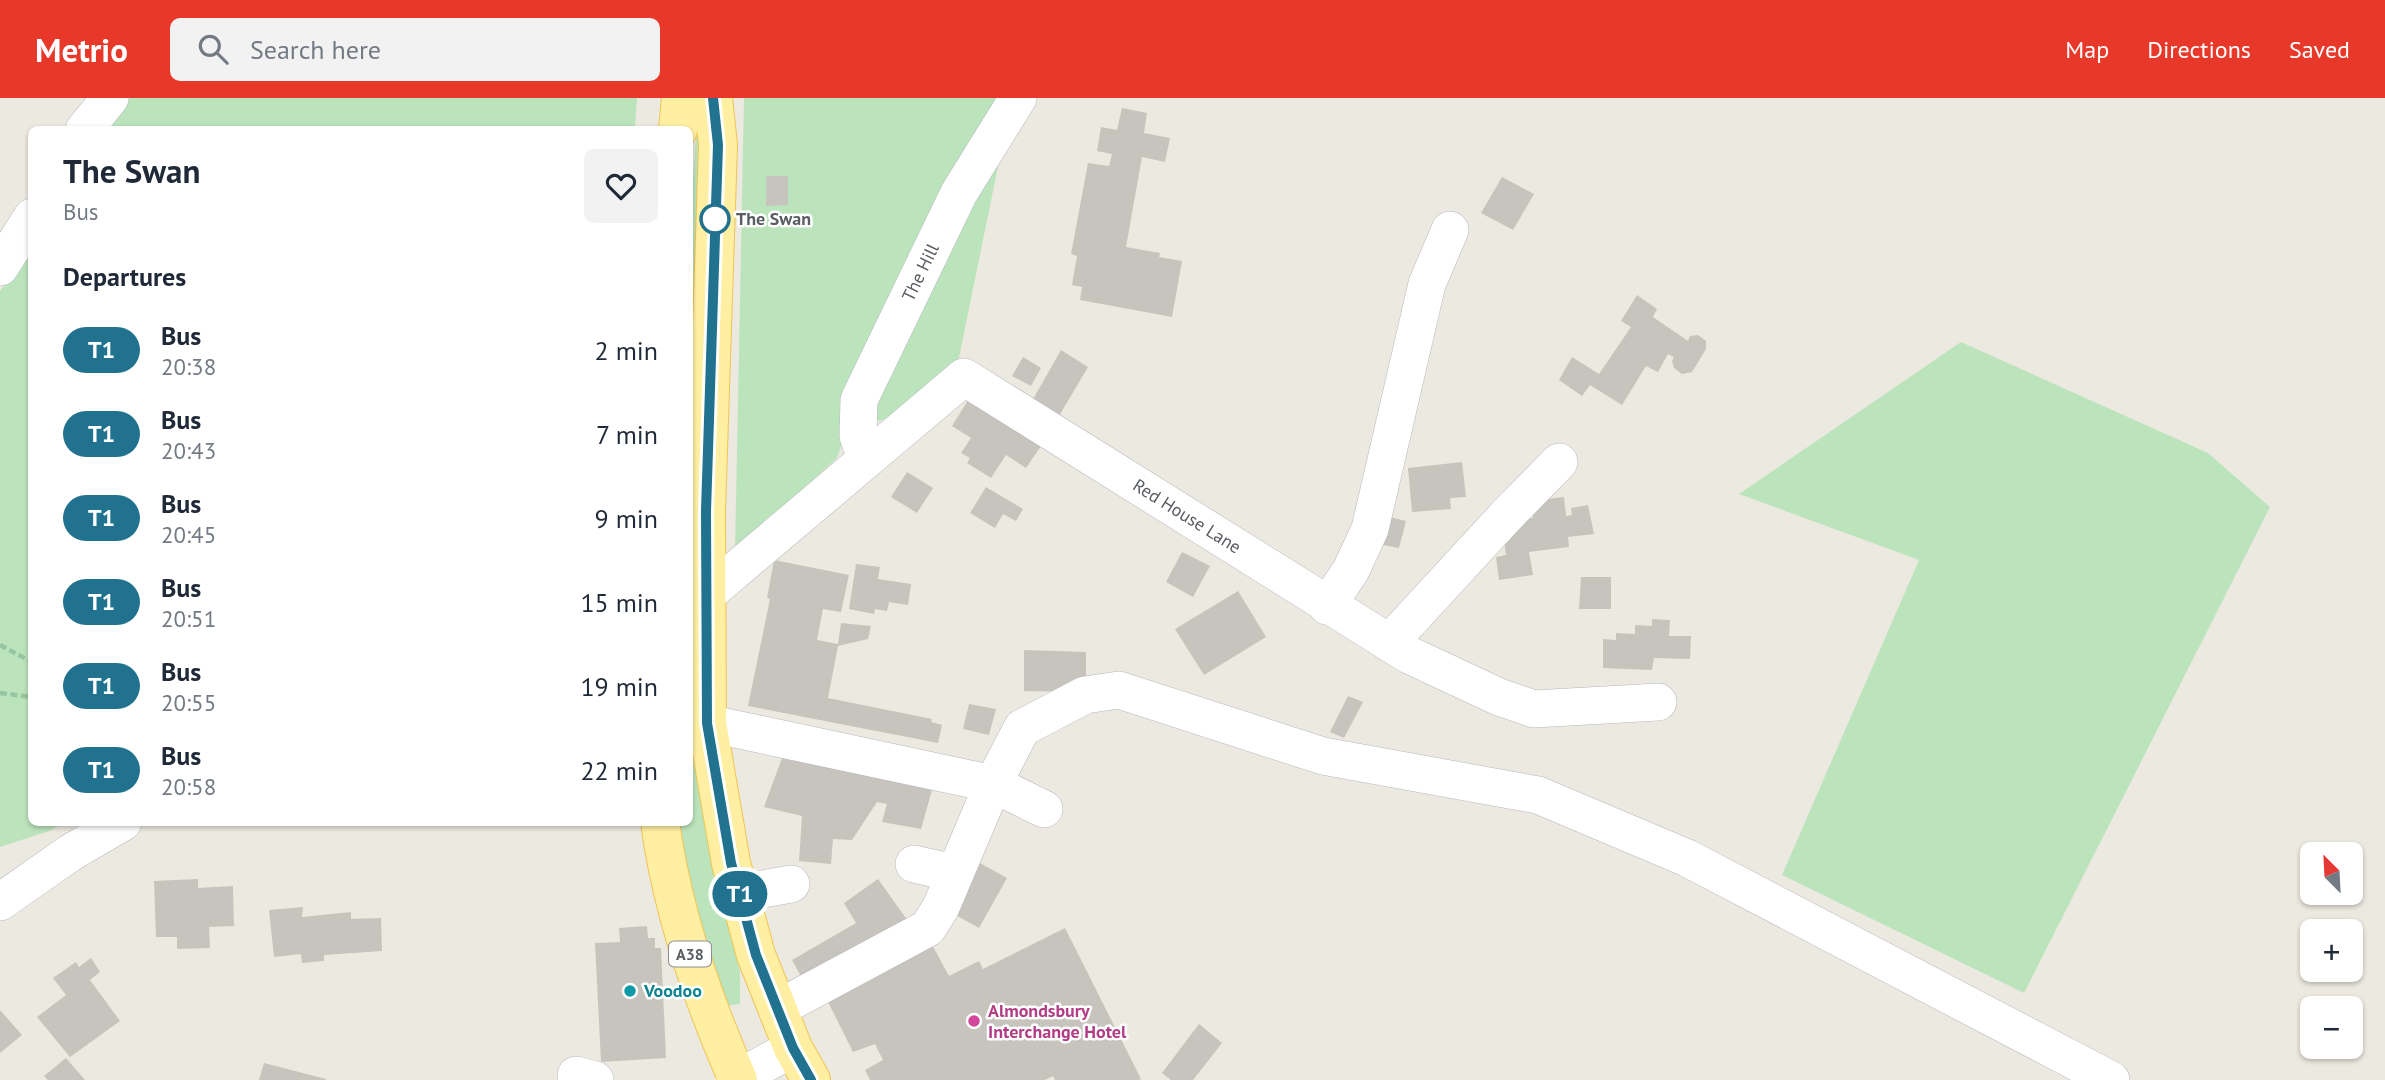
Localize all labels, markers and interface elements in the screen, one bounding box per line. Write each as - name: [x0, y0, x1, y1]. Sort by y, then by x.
- search box: [170, 18, 660, 81]
- text: Metrio: [35, 28, 128, 71]
- icon: search: [194, 30, 232, 68]
- text: Search here: [250, 33, 381, 66]
- text: Map: [2065, 34, 2109, 65]
- text: Directions: [2147, 34, 2251, 65]
- text: Saved: [2289, 34, 2350, 65]
- text: The Swan: [63, 149, 200, 192]
- button: heart: [584, 149, 658, 223]
- text: Bus: [63, 197, 99, 226]
- marker: The Swan: [700, 204, 730, 234]
- place label: The Swan: [736, 207, 811, 230]
- street label: The Hill: [896, 239, 944, 305]
- text: Departures: [63, 260, 186, 293]
- text: Bus: [161, 319, 201, 352]
- text: T1: [88, 334, 115, 365]
- text: 2 min: [595, 334, 658, 367]
- text: 20:38: [161, 352, 216, 381]
- text: Bus: [161, 403, 201, 436]
- text: T1: [88, 418, 115, 449]
- text: 7 min: [596, 418, 658, 451]
- text: 20:43: [161, 436, 216, 465]
- street label: Red House Lane: [1129, 473, 1246, 558]
- text: Bus: [161, 487, 201, 520]
- text: T1: [88, 502, 115, 533]
- text: 9 min: [595, 502, 658, 535]
- text: 20:45: [161, 520, 216, 549]
- text: Bus: [161, 571, 201, 604]
- text: T1: [88, 586, 115, 617]
- text: 15 min: [580, 586, 658, 619]
- text: 20:51: [161, 604, 216, 633]
- text: Bus: [161, 655, 201, 688]
- text: T1: [88, 670, 115, 701]
- text: 19 min: [580, 670, 658, 703]
- text: 20:55: [161, 688, 216, 717]
- text: Bus: [161, 739, 201, 772]
- text: T1: [88, 754, 115, 785]
- text: 22 min: [580, 754, 658, 787]
- text: 20:58: [161, 772, 216, 801]
- north arrow: [2300, 842, 2362, 905]
- map controls: [2300, 842, 2363, 1059]
- line badge: T1: [708, 871, 772, 917]
- text: T1: [726, 878, 754, 909]
- button: +: [2300, 919, 2363, 982]
- road number: A38: [669, 942, 711, 967]
- place label: Voodoo: [643, 979, 702, 1002]
- marker: Voodoo: [622, 983, 638, 999]
- button: −: [2300, 996, 2363, 1059]
- place label: Almondsbury Interchange Hotel: [988, 999, 1127, 1043]
- marker: Almondsbury Interchange Hotel: [966, 1013, 982, 1029]

